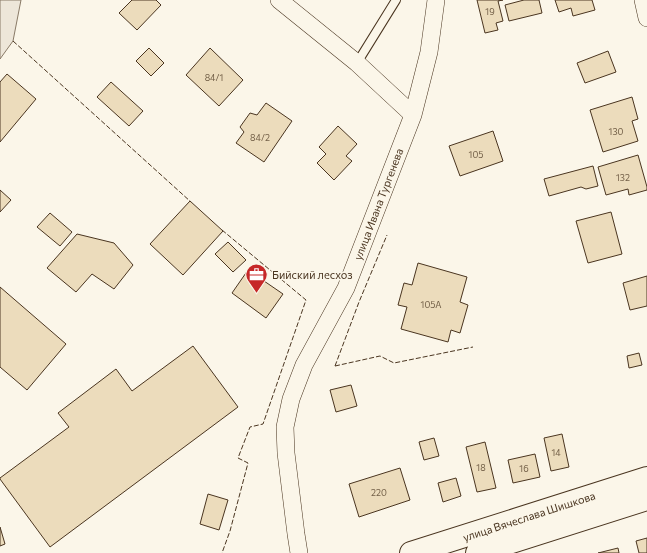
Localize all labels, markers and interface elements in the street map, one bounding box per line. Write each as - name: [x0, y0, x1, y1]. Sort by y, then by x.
- house number: 19: [485, 6, 495, 17]
- house number: 84/1: [205, 72, 223, 83]
- house number: 130: [609, 126, 624, 137]
- house number: 84/2: [250, 132, 270, 143]
- street label: улица Ивана Тургенева: [351, 146, 405, 262]
- house number: 105: [469, 149, 483, 160]
- house number: 132: [616, 172, 630, 183]
- office icon: Бийский лесхоз: [244, 261, 270, 294]
- place label: Бийский лесхоз: [272, 268, 353, 281]
- house number: 105А: [421, 299, 441, 310]
- house number: 14: [551, 447, 561, 458]
- house number: 18: [476, 462, 486, 473]
- house number: 16: [519, 463, 529, 474]
- house number: 220: [371, 487, 387, 498]
- street label: улица Вячеслава Шишкова: [461, 488, 597, 544]

